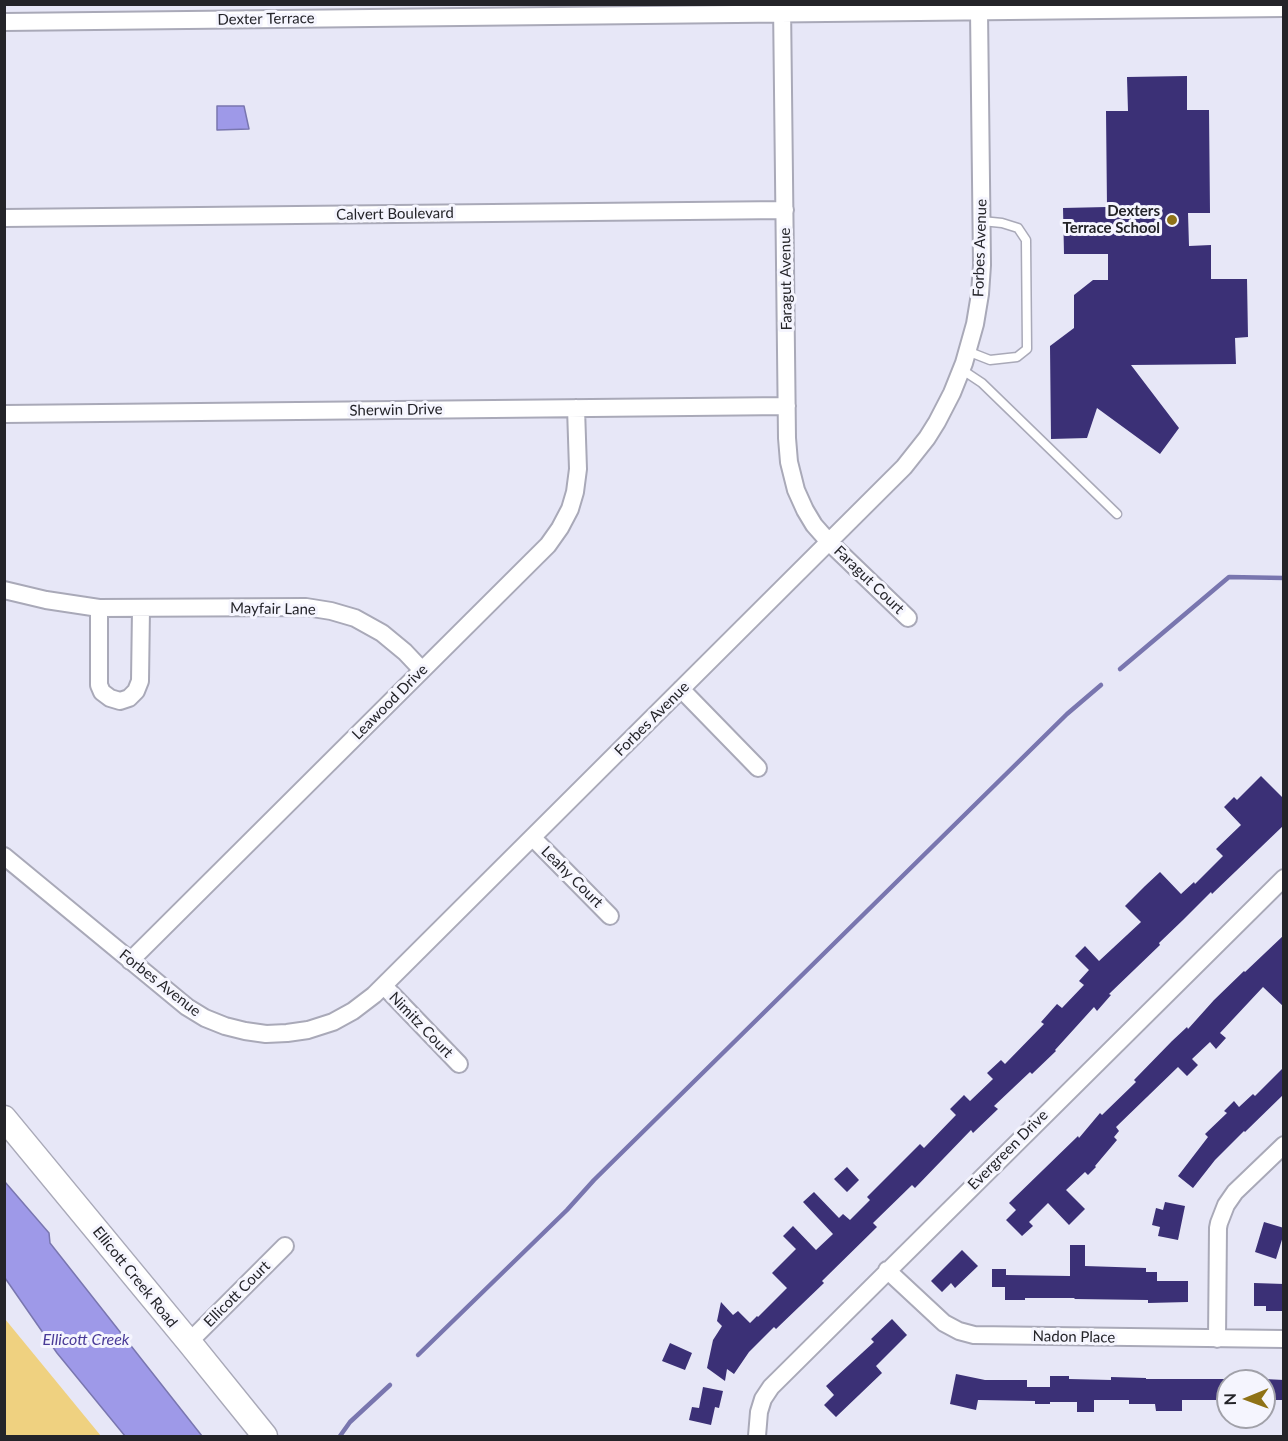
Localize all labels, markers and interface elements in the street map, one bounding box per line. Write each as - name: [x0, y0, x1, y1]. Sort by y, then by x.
- street label: Dexter Terrace: [217, 9, 315, 29]
- street label: Forbes Avenue: [969, 199, 991, 297]
- place label: Dexters Terrace School: [1062, 202, 1160, 237]
- street label: Calvert Boulevard: [336, 204, 454, 224]
- marker: Dexters Terrace School: [1165, 213, 1179, 227]
- street label: Faragut Avenue: [776, 227, 796, 331]
- street label: Sherwin Drive: [349, 400, 443, 420]
- street label: Faragut Court: [830, 542, 908, 618]
- street label: Mayfair Lane: [230, 599, 316, 619]
- street label: Leawood Drive: [349, 661, 431, 743]
- street label: Forbes Avenue: [611, 678, 693, 760]
- street label: Leahy Court: [537, 842, 607, 912]
- street label: Forbes Avenue: [116, 946, 204, 1020]
- street label: Nimitz Court: [385, 988, 457, 1062]
- street label: Evergreen Drive: [964, 1106, 1052, 1194]
- street label: Ellicott Creek Road: [89, 1223, 181, 1331]
- street label: Ellicott Court: [200, 1257, 274, 1331]
- street label: Nadon Place: [1032, 1327, 1116, 1347]
- water label: Ellicott Creek: [43, 1330, 129, 1350]
- north arrow: [1216, 1369, 1276, 1429]
- text: N: [1220, 1393, 1239, 1406]

